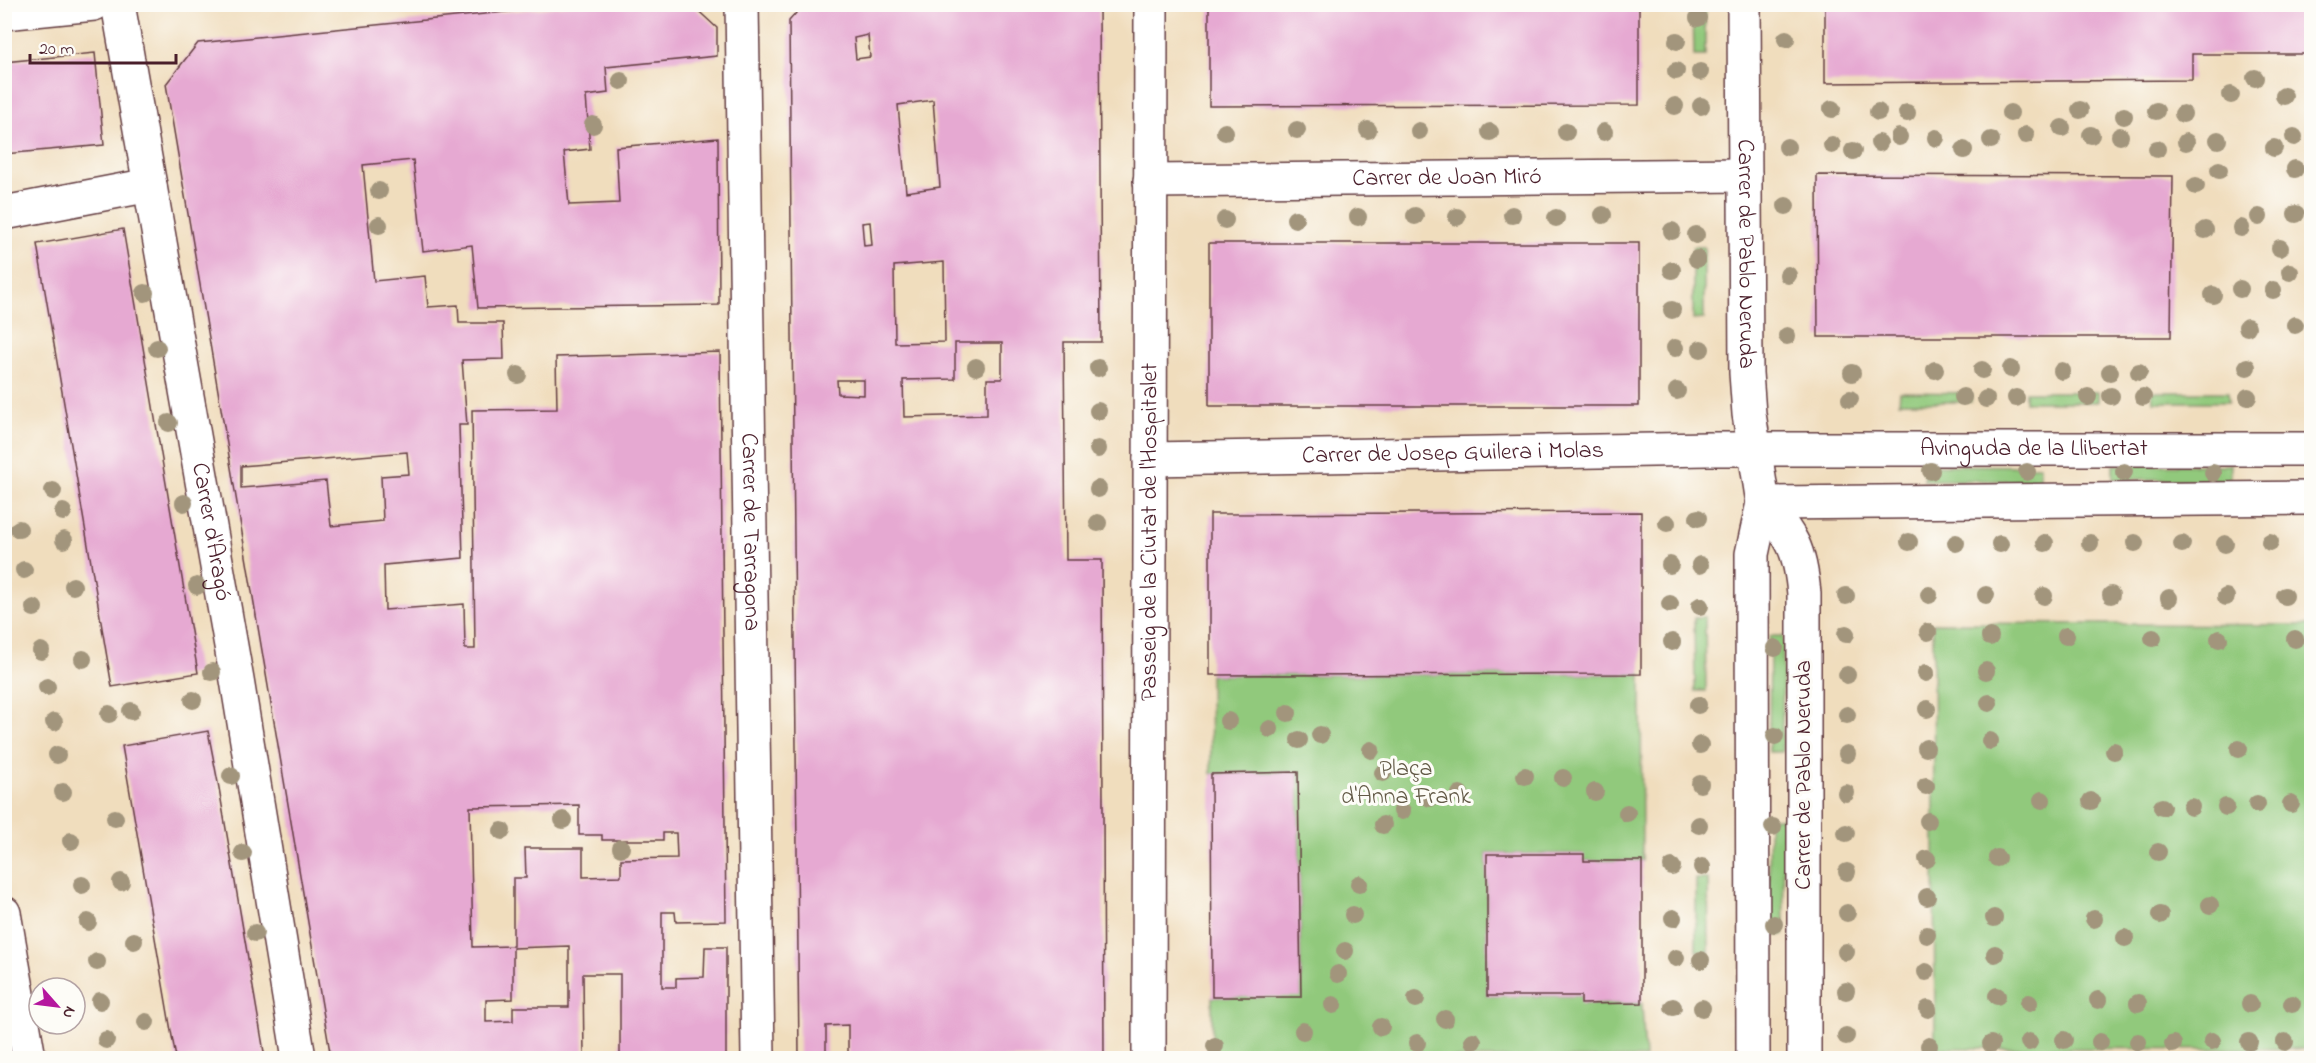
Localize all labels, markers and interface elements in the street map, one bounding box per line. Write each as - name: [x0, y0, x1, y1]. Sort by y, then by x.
- scale bar: [30, 27, 176, 65]
- text: 20 m: [39, 37, 74, 63]
- street label: Carrer de Pablo Neruda: [1727, 139, 1763, 369]
- street label: Carrer de Joan Miró: [1352, 160, 1542, 196]
- street label: Passeig de la Ciutat de l'Hospitalet: [1132, 363, 1168, 701]
- street label: Avinguda de la Llibertat: [1920, 432, 2148, 467]
- street label: Carrer de Tarragona: [731, 433, 769, 631]
- street label: Carrer de Josep Guilera i Molas: [1302, 433, 1604, 474]
- street label: Carrer d'Aragó: [182, 460, 240, 604]
- street label: Carrer de Pablo Neruda: [1787, 660, 1822, 890]
- park label: Plaça d'Anna Frank: [1341, 752, 1471, 815]
- north arrow: [27, 976, 87, 1036]
- text: N: [55, 1002, 82, 1023]

